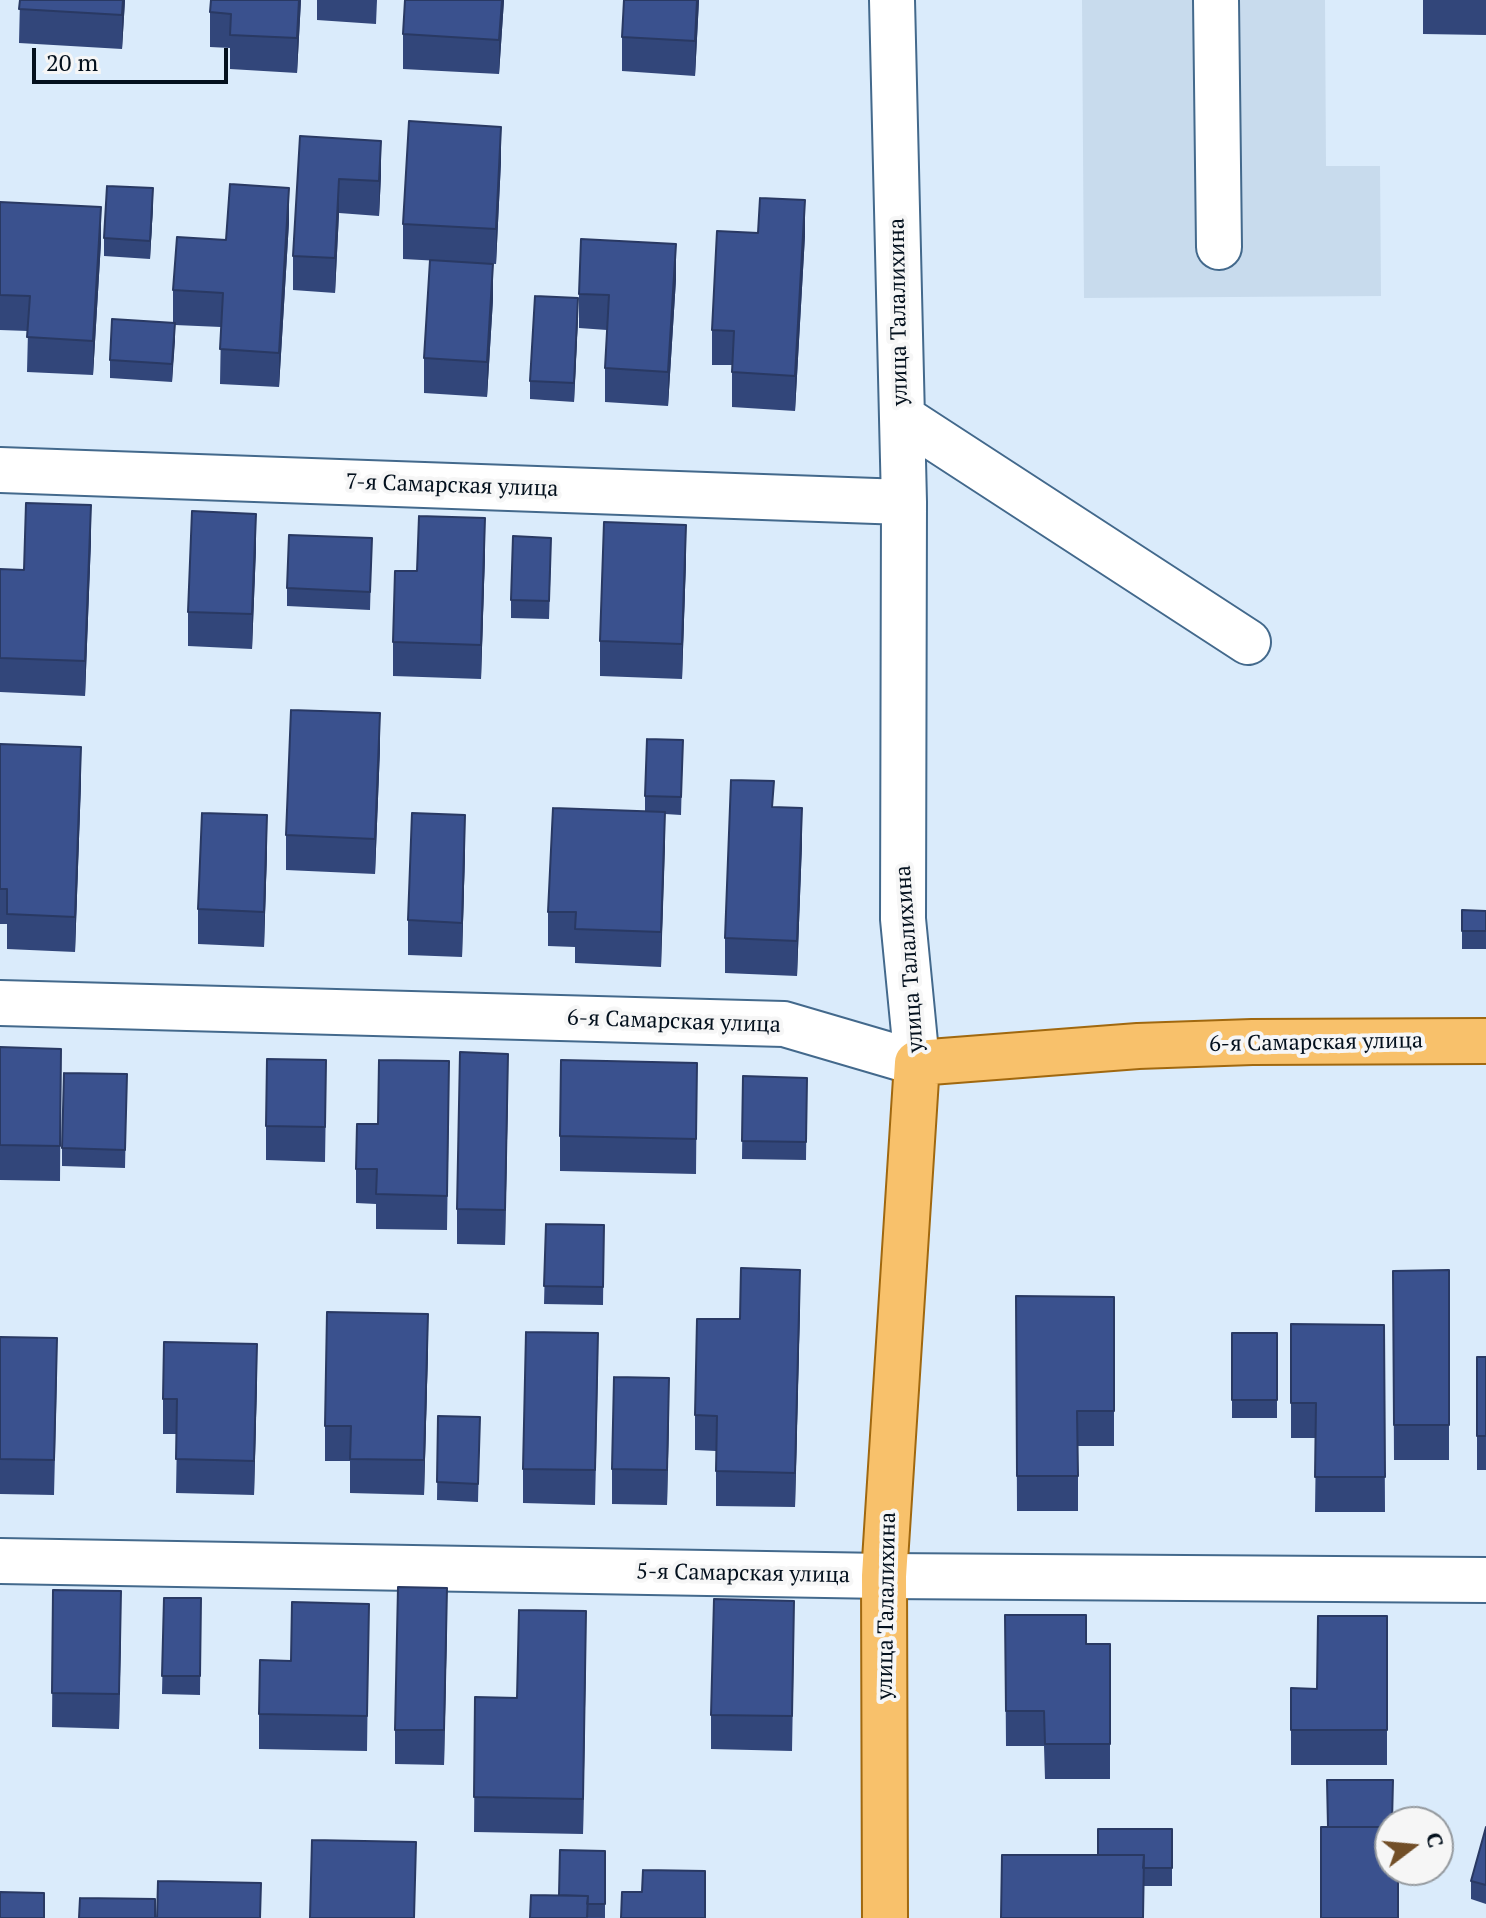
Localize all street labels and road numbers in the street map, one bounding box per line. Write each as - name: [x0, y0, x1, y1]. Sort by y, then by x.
- street label: улица Талалихина: [884, 218, 914, 406]
- street label: 7-я Самарская улица: [345, 469, 559, 503]
- street label: улица Талалихина: [890, 864, 930, 1054]
- street label: 6-я Самарская улица: [567, 1005, 781, 1039]
- street label: 6-я Самарская улица: [1209, 1028, 1423, 1058]
- street label: улица Талалихина: [872, 1512, 902, 1700]
- street label: 5-я Самарская улица: [636, 1559, 850, 1589]

